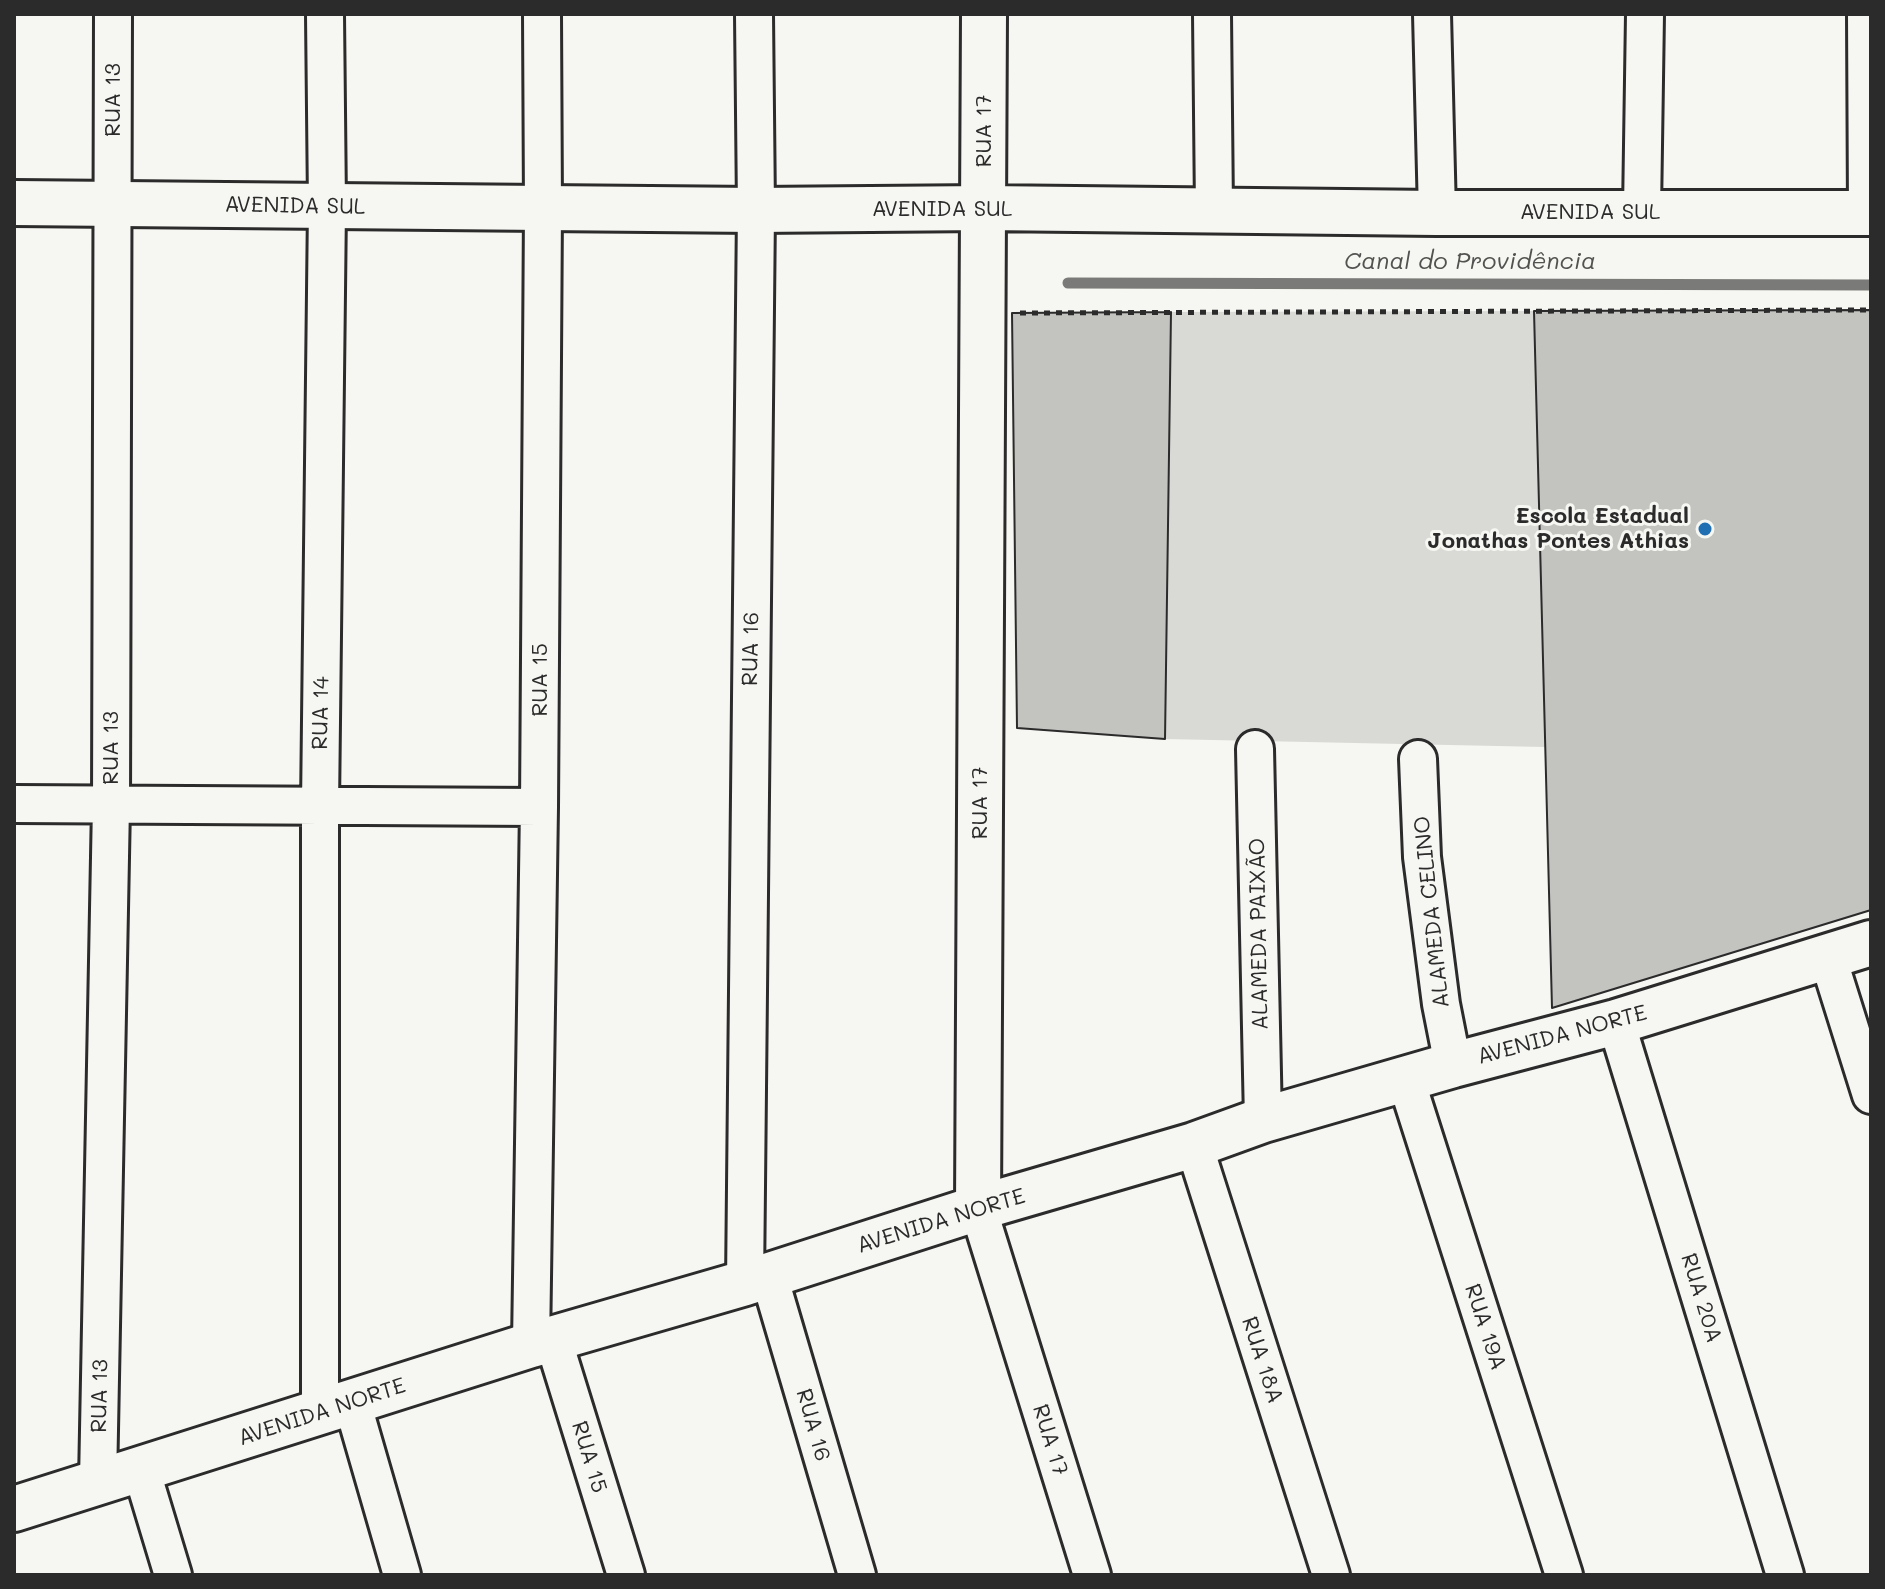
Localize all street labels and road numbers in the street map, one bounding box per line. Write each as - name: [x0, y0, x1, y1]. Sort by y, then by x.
- street label: RUA 13: [100, 63, 126, 137]
- street label: RUA 17: [971, 94, 997, 168]
- street label: AVENIDA SUL: [225, 192, 365, 220]
- street label: AVENIDA SUL: [872, 196, 1012, 222]
- street label: AVENIDA SUL: [1520, 199, 1660, 225]
- street label: RUA 16: [737, 612, 765, 686]
- street label: RUA 15: [527, 643, 553, 717]
- street label: RUA 14: [307, 676, 335, 750]
- street label: RUA 13: [98, 711, 124, 785]
- street label: RUA 17: [967, 766, 993, 840]
- street label: ALAMEDA CELINO: [1409, 815, 1455, 1009]
- street label: ALAMEDA PAIXÃO: [1244, 838, 1274, 1030]
- street label: AVENIDA NORTE: [1474, 1000, 1650, 1070]
- street label: AVENIDA NORTE: [854, 1183, 1028, 1259]
- street label: RUA 20A: [1675, 1250, 1727, 1346]
- street label: RUA 19A: [1459, 1281, 1511, 1373]
- street label: RUA 18A: [1236, 1313, 1288, 1407]
- street label: RUA 13: [86, 1359, 114, 1433]
- street label: AVENIDA NORTE: [235, 1372, 409, 1452]
- street label: RUA 16: [790, 1386, 836, 1464]
- street label: RUA 17: [1027, 1401, 1073, 1479]
- street label: RUA 15: [566, 1418, 612, 1496]

